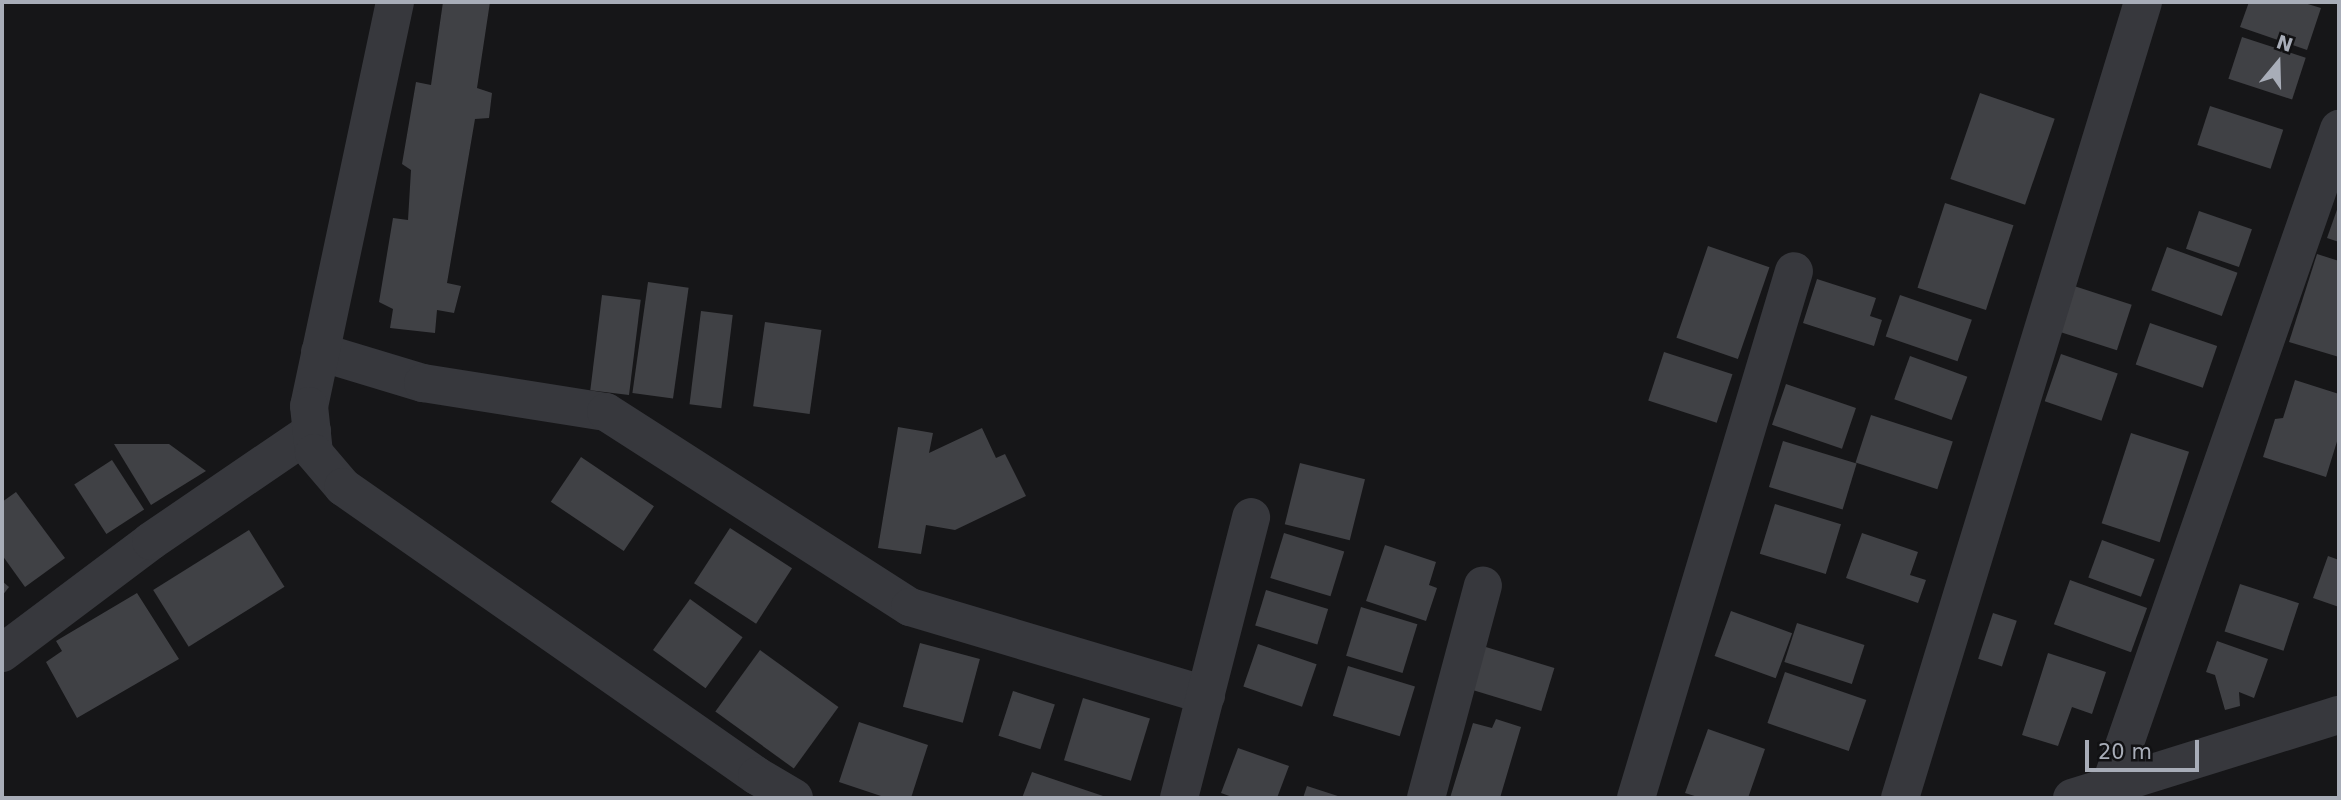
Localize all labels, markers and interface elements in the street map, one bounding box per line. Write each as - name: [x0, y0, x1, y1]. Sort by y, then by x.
- north arrow: [2243, 28, 2313, 98]
- text: N: [2274, 30, 2296, 56]
- scale bar: [2089, 726, 2203, 770]
- text: 20 m: [2098, 740, 2152, 764]

